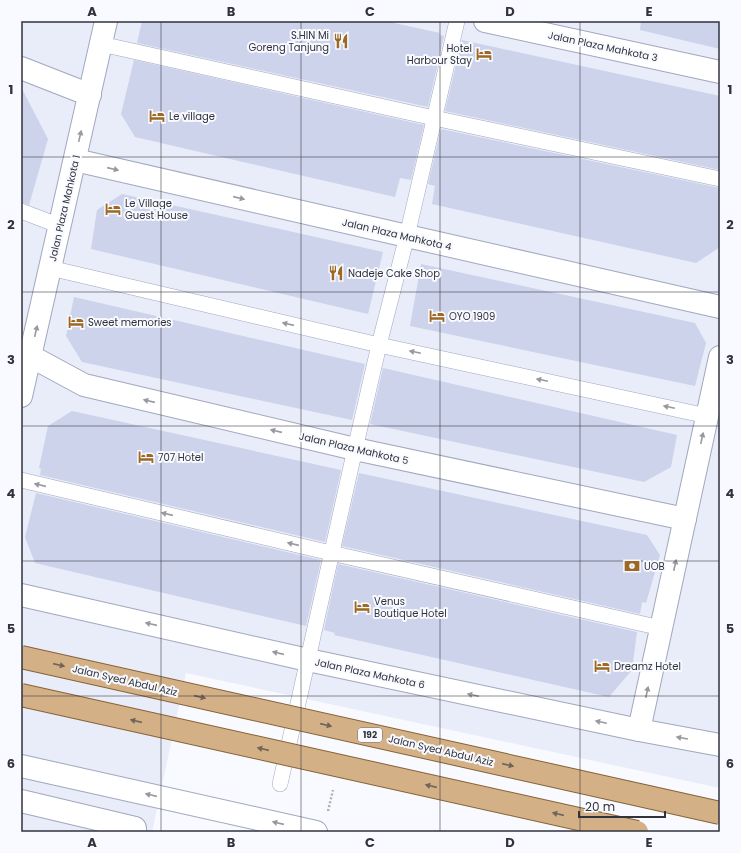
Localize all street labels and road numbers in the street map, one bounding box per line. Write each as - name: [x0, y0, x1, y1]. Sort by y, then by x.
- street label: Jalan Plaza Mahkota 3: [547, 28, 659, 65]
- street label: Jalan Plaza Mahkota 1: [45, 153, 84, 263]
- street label: Jalan Plaza Mahkota 4: [341, 215, 453, 254]
- street label: Jalan Plaza Mahkota 5: [298, 429, 410, 468]
- street label: Jalan Plaza Mahkota 6: [314, 655, 426, 692]
- street label: Jalan Syed Abdul Aziz: [71, 661, 179, 700]
- road number: 192: [358, 728, 382, 742]
- street label: Jalan Syed Abdul Aziz: [387, 731, 495, 770]

